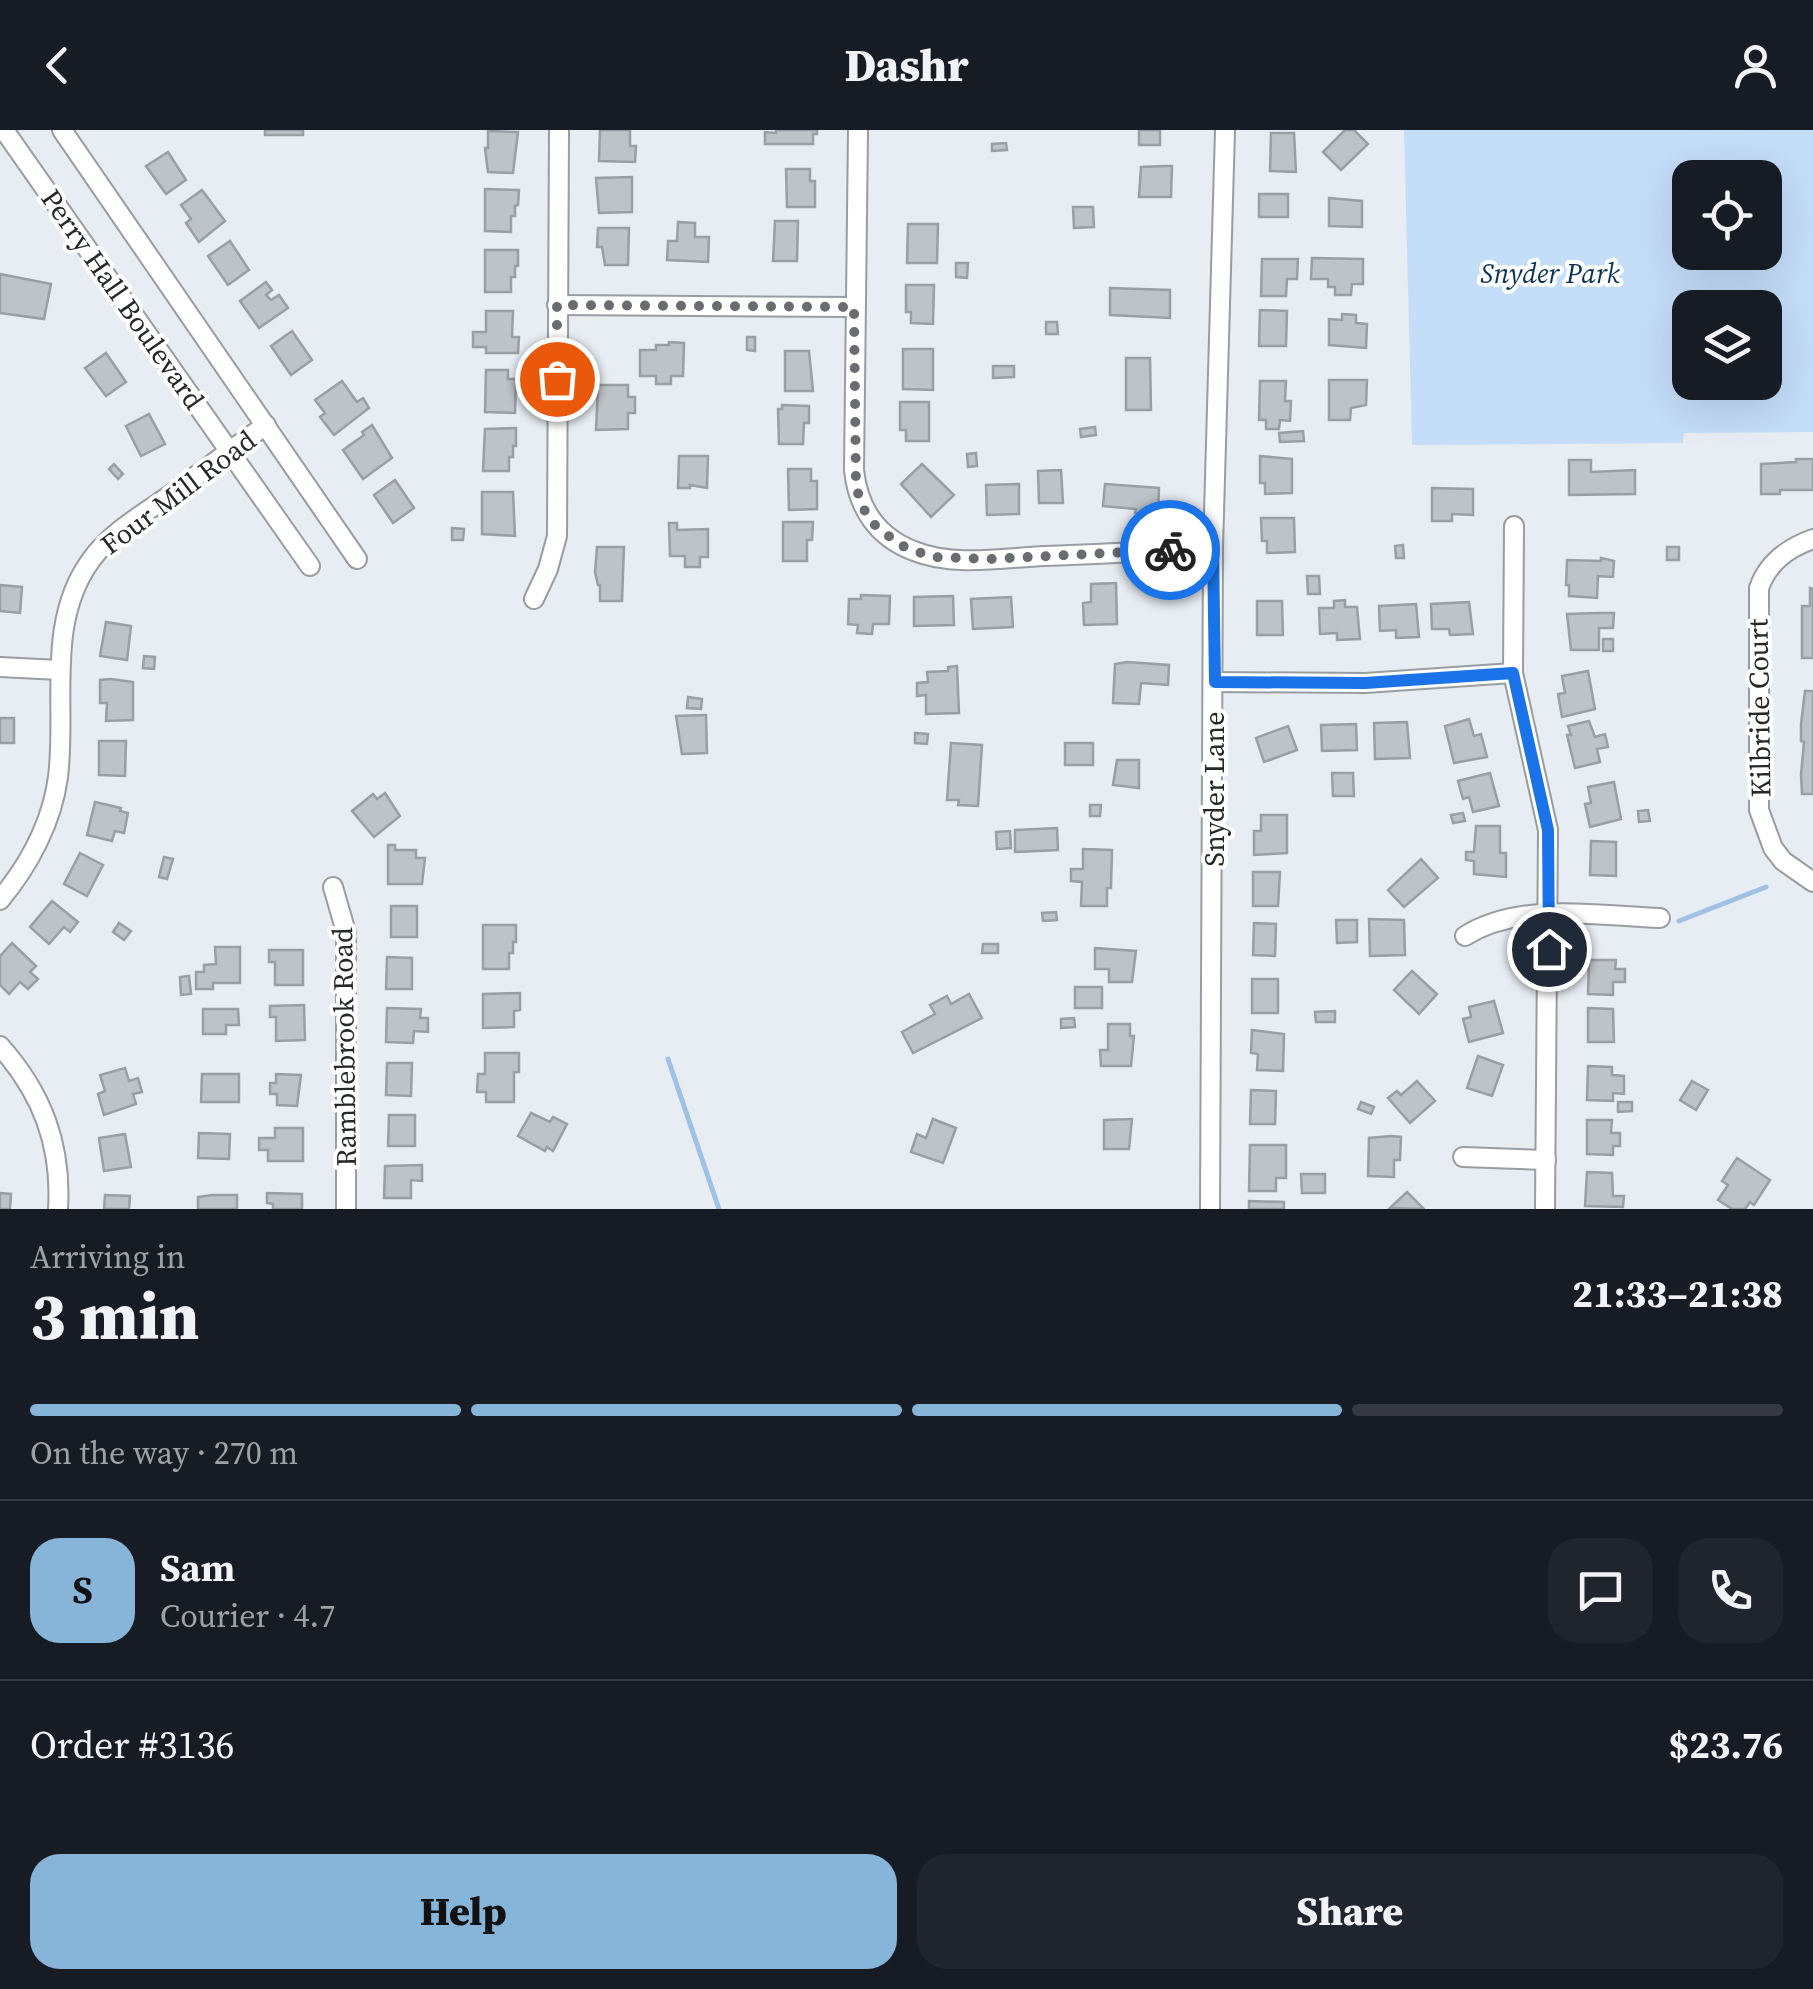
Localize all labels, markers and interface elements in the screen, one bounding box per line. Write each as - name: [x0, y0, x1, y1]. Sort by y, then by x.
- text: Dashr: [844, 34, 969, 96]
- icon: back: [30, 38, 85, 93]
- icon: person: [1728, 38, 1783, 93]
- map controls: [1672, 160, 1782, 400]
- button: locate: [1672, 160, 1782, 270]
- street label: Perry Hall Boulevard: [33, 181, 213, 417]
- park label: Snyder Park: [1480, 254, 1621, 292]
- button: layers: [1672, 290, 1782, 400]
- pin: [515, 337, 600, 422]
- icon: bag: [530, 352, 585, 407]
- street label: Four Mill Road: [93, 421, 263, 563]
- courier: [1120, 500, 1220, 600]
- icon: bike: [1143, 523, 1198, 578]
- street label: Kilbride Court: [1738, 617, 1780, 798]
- street label: Snyder Lane: [1195, 712, 1233, 866]
- pin: [1507, 907, 1592, 992]
- icon: home: [1522, 922, 1577, 977]
- street label: Ramblebrook Road: [323, 927, 365, 1167]
- text: Arriving in: [30, 1235, 185, 1279]
- text: 21:33–21:38: [1572, 1268, 1783, 1320]
- text: 3 min: [30, 1272, 200, 1361]
- text: On the way · 270 m: [30, 1431, 298, 1475]
- button: chat: [1548, 1538, 1653, 1643]
- button: phone: [1678, 1538, 1783, 1643]
- text: Sam: [160, 1542, 235, 1594]
- text: S: [72, 1564, 93, 1616]
- text: Courier · 4.7: [160, 1594, 335, 1638]
- text: Order #3136: [30, 1719, 234, 1771]
- text: $23.76: [1669, 1719, 1783, 1771]
- button: Help: [30, 1854, 897, 1969]
- button: Share: [917, 1854, 1783, 1969]

